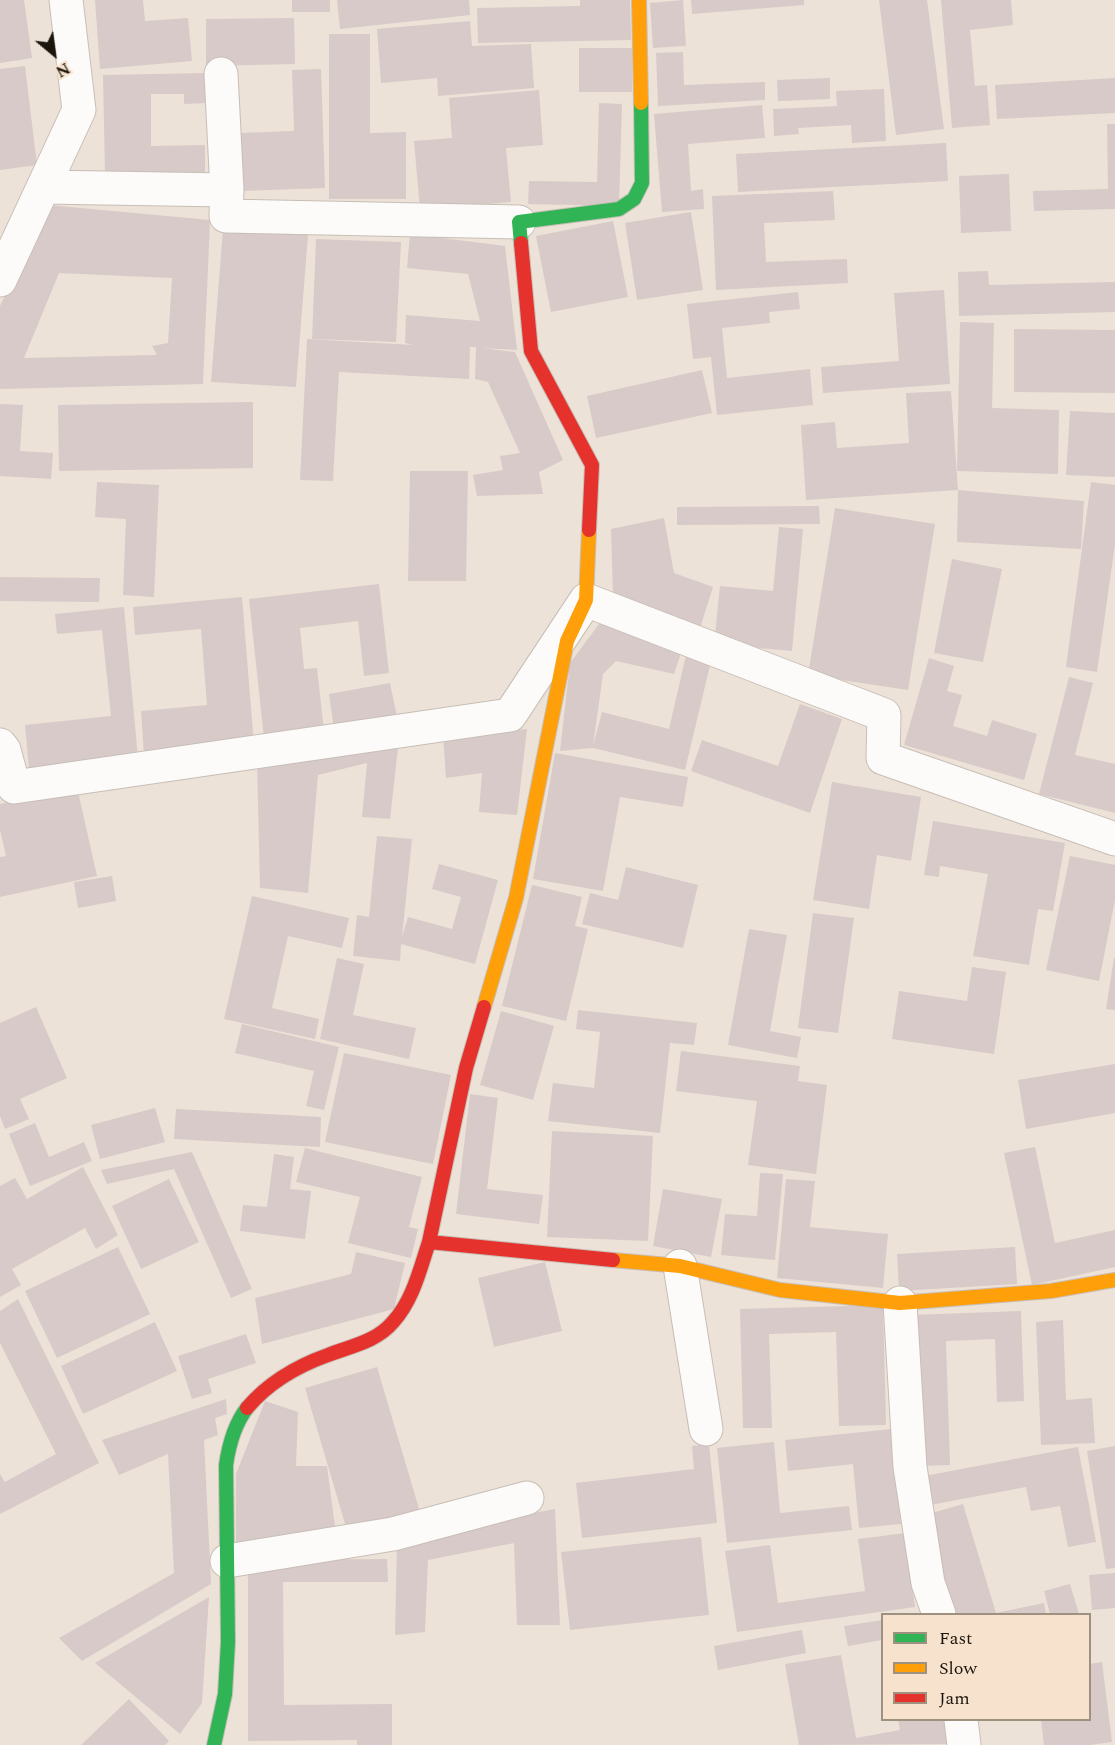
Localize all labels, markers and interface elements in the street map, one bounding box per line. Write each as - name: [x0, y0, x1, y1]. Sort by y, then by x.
- north arrow: [24, 24, 84, 84]
- text: N: [51, 56, 74, 83]
- legend: [881, 1613, 1091, 1721]
- text: Fast: [939, 1625, 972, 1652]
- text: Slow: [939, 1655, 977, 1682]
- text: Jam: [939, 1685, 970, 1712]

